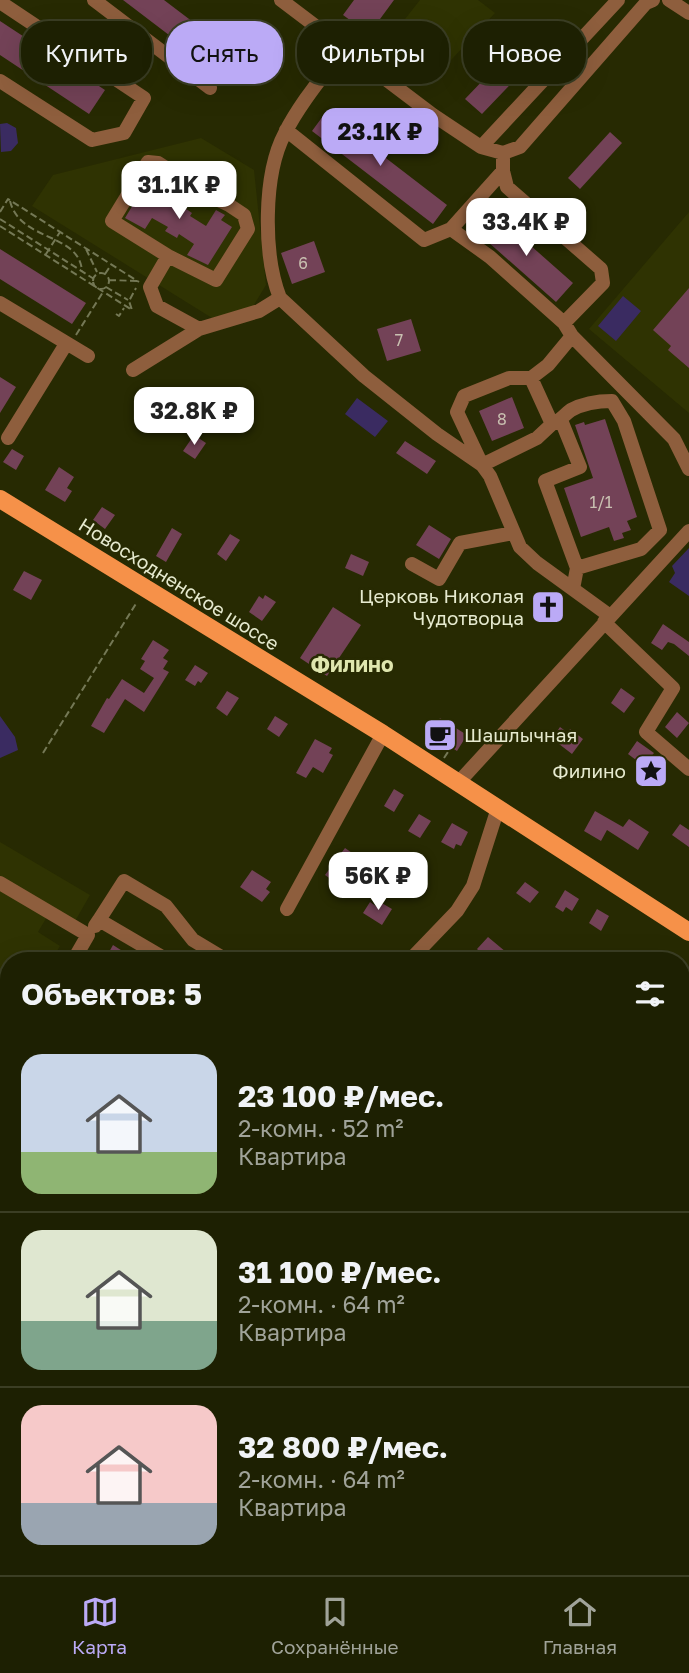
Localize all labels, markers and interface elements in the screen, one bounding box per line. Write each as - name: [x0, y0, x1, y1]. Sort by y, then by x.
- chip: Купить: [21, 21, 152, 84]
- chip: Снять: [166, 21, 283, 84]
- chip: Фильтры: [297, 21, 449, 84]
- chip: Новое: [463, 21, 586, 84]
- pin: 23.1K ₽: [315, 108, 445, 168]
- text: 23.1K ₽: [337, 117, 423, 145]
- pin: 31.1K ₽: [114, 162, 244, 221]
- text: 31.1K ₽: [137, 170, 221, 198]
- pin: 33.4K ₽: [461, 198, 591, 258]
- text: 33.4K ₽: [482, 207, 570, 235]
- house number: 6: [298, 253, 308, 273]
- house number: 7: [395, 330, 403, 350]
- pin: 32.8K ₽: [129, 388, 259, 447]
- text: 32.8K ₽: [150, 396, 238, 424]
- house number: 8: [497, 409, 507, 429]
- house number: 1/1: [589, 492, 613, 512]
- street label: Новосходненское шоссе: [75, 512, 284, 655]
- place label: Церковь Николая Чудотворца: [359, 584, 524, 629]
- church icon: Церковь Николая Чудотворца: [529, 588, 567, 626]
- district label: Филино: [310, 651, 394, 677]
- cafe icon: Шашлычная: [421, 716, 459, 754]
- place label: Шашлычная: [464, 723, 577, 746]
- place icon: Филино: [632, 752, 670, 790]
- place label: Филино: [552, 759, 626, 782]
- pin: 56K ₽: [329, 852, 427, 912]
- text: 56K ₽: [345, 861, 411, 889]
- icon: filters: [631, 975, 669, 1013]
- text: Объектов: 5: [21, 976, 202, 1012]
- text: 23 100 ₽/мес.: [238, 1078, 444, 1114]
- icon: home: [77, 1082, 161, 1166]
- text: 2-комн. · 52 m²: [238, 1114, 404, 1142]
- text: Квартира: [238, 1142, 346, 1170]
- text: 31 100 ₽/мес.: [238, 1254, 442, 1290]
- icon: home: [77, 1258, 161, 1342]
- text: 2-комн. · 64 m²: [238, 1290, 405, 1318]
- text: Квартира: [238, 1318, 346, 1346]
- text: 32 800 ₽/мес.: [238, 1429, 448, 1465]
- icon: home: [77, 1433, 161, 1517]
- text: 2-комн. · 64 m²: [238, 1465, 405, 1493]
- text: Квартира: [238, 1493, 346, 1521]
- tab: Карта: [72, 1593, 127, 1658]
- tab: Сохранённые: [271, 1593, 399, 1658]
- tab: Главная: [543, 1593, 617, 1658]

